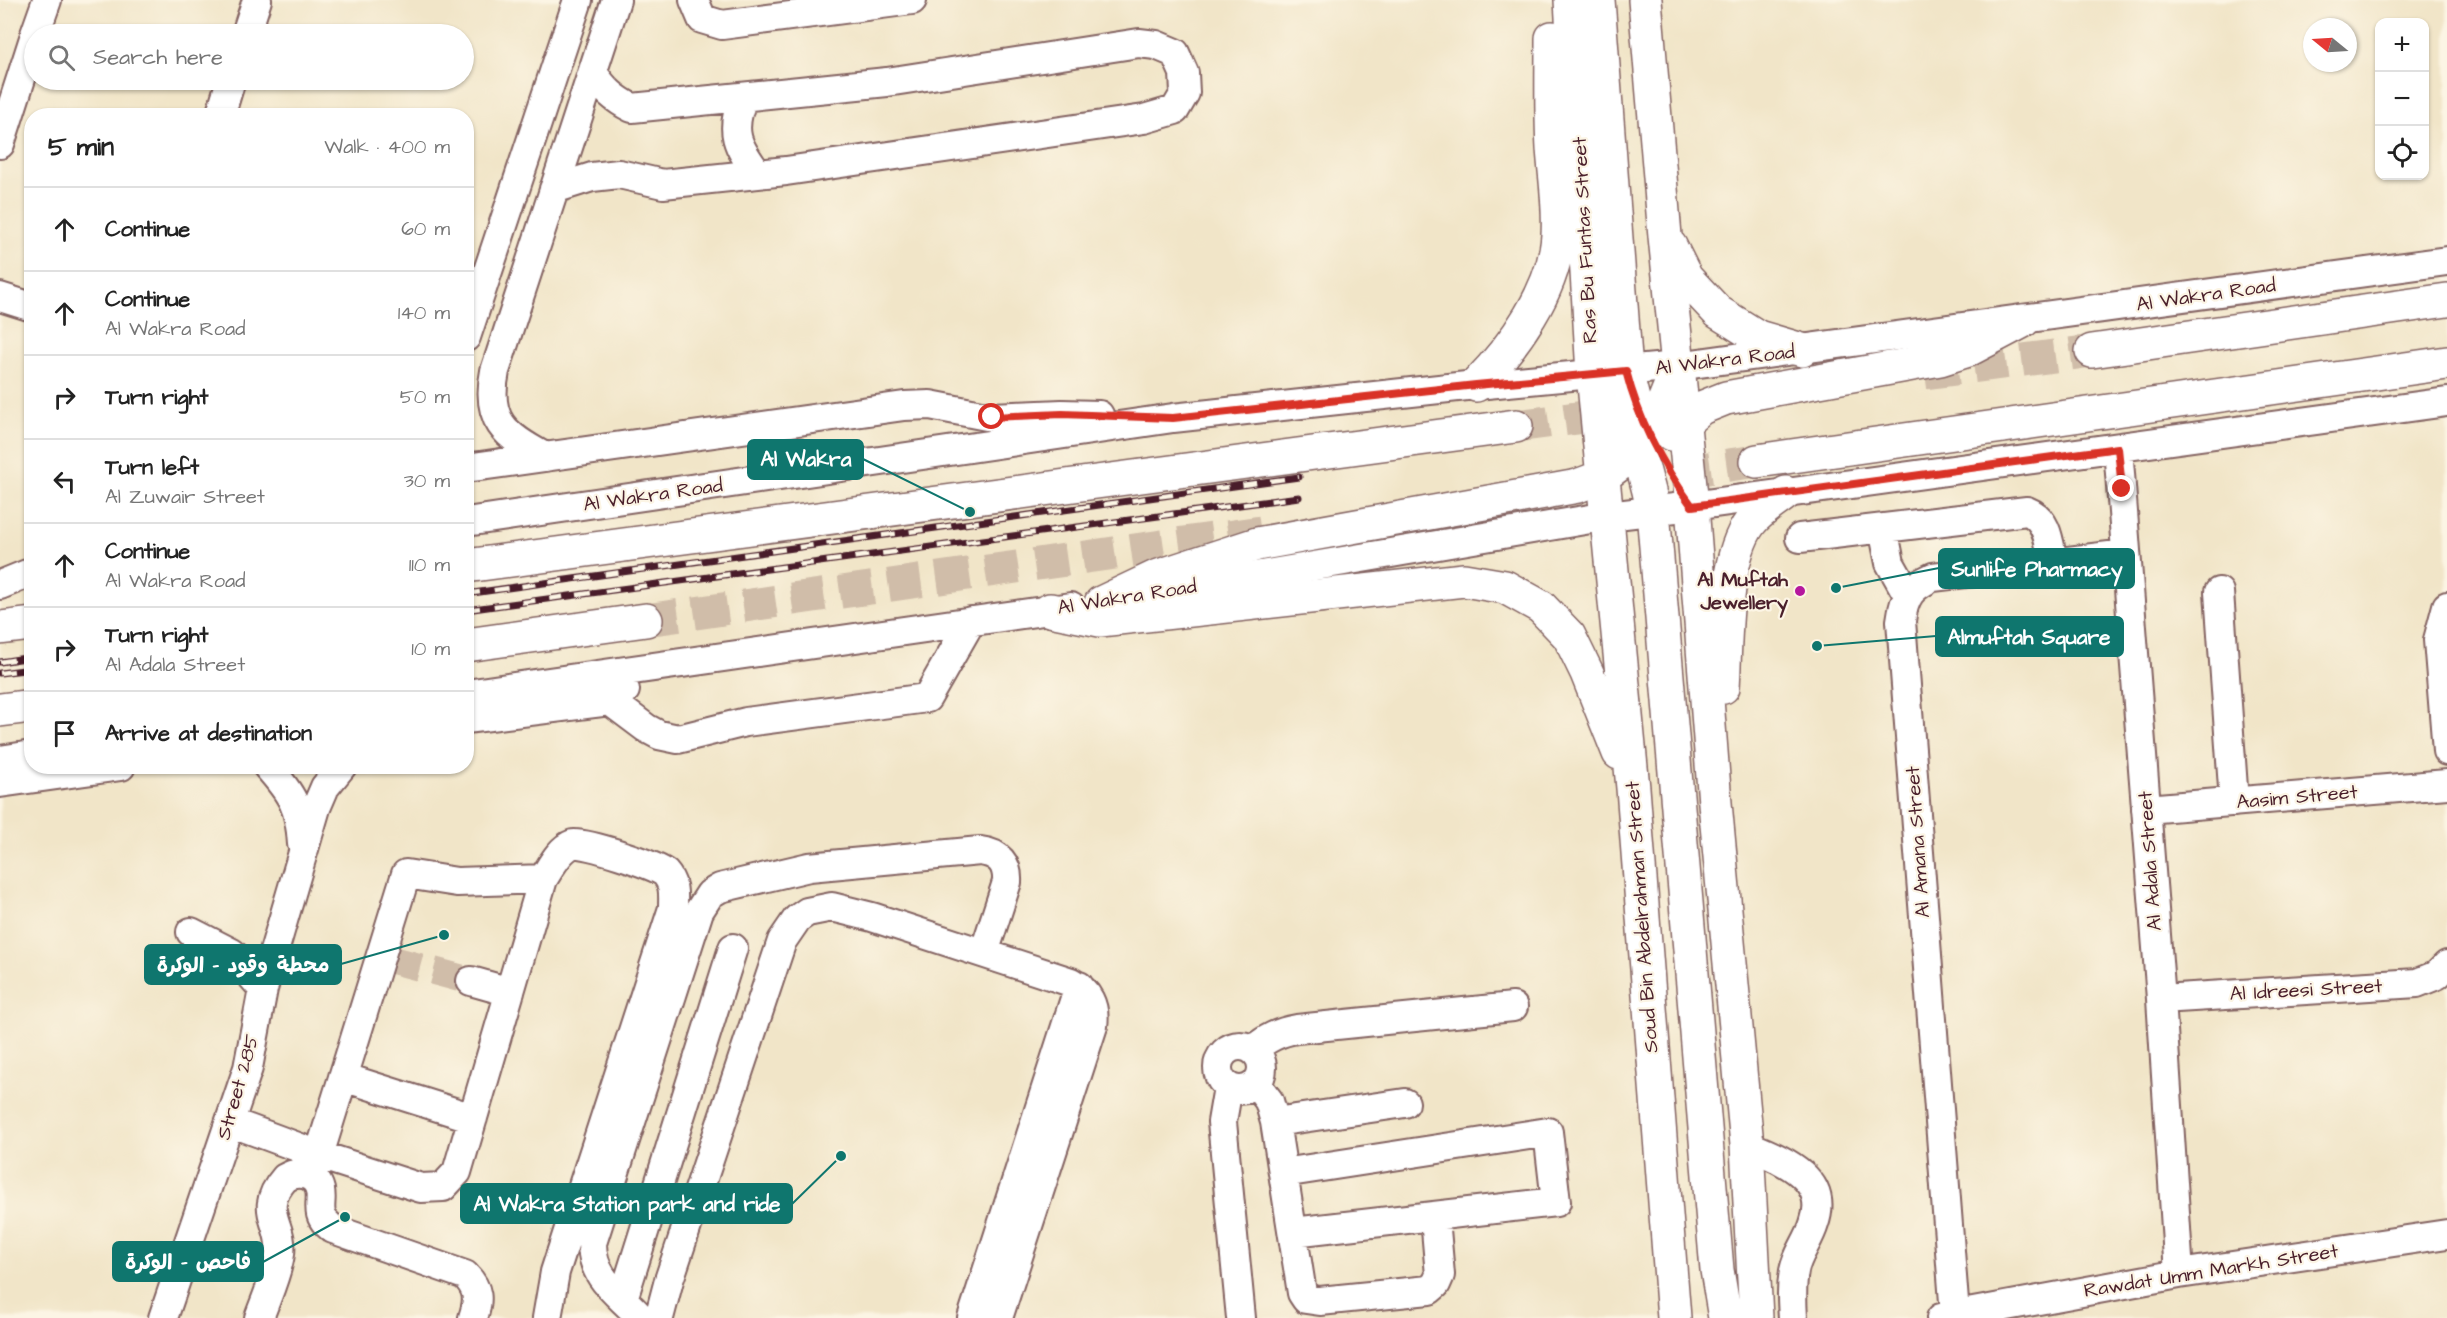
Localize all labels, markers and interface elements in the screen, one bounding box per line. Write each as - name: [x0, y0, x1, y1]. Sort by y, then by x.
- north arrow: [2303, 18, 2357, 72]
- map controls: [2375, 18, 2429, 180]
- button: +: [2375, 18, 2429, 72]
- search box: [24, 24, 474, 90]
- icon: search: [45, 41, 78, 74]
- text: Search here: [93, 42, 223, 73]
- button: −: [2375, 72, 2429, 126]
- button: locate: [2375, 126, 2429, 180]
- text: 5 min: [48, 129, 114, 165]
- text: Walk · 400 m: [324, 133, 450, 161]
- street label: Ras Bu Funtas Street: [1566, 136, 1604, 344]
- icon: ahead: [48, 213, 81, 246]
- text: Continue: [105, 214, 190, 245]
- text: 60 m: [401, 215, 450, 243]
- street label: Al Wakra Road: [2135, 271, 2277, 319]
- text: Continue: [105, 284, 190, 315]
- icon: ahead: [48, 297, 81, 330]
- text: 140 m: [398, 299, 450, 327]
- text: Al Wakra Road: [105, 315, 245, 343]
- street label: Al Wakra Road: [1654, 338, 1796, 382]
- icon: right: [48, 381, 81, 414]
- text: Turn right: [105, 382, 208, 413]
- text: 50 m: [400, 383, 450, 411]
- route start: [978, 403, 1004, 429]
- callout: Al Wakra: [748, 440, 863, 479]
- text: Al Wakra: [761, 445, 852, 474]
- text: Turn left: [105, 452, 199, 483]
- icon: left: [48, 465, 81, 498]
- text: 30 m: [404, 467, 450, 495]
- street label: Al Wakra Road: [582, 471, 724, 519]
- route end: [2108, 475, 2134, 501]
- text: Al Zuwair Street: [105, 483, 265, 511]
- text: Continue: [105, 536, 190, 567]
- icon: ahead: [48, 549, 81, 582]
- callout: Sunlife Pharmacy: [1939, 549, 2134, 588]
- text: 110 m: [409, 551, 450, 579]
- text: Sunlife Pharmacy: [1950, 555, 2123, 587]
- place label: Al Muftah Jewellery: [1697, 566, 1789, 618]
- text: Al Wakra Road: [105, 567, 245, 595]
- street label: Al Wakra Road: [1055, 572, 1199, 622]
- marker: Al Muftah Jewellery: [1793, 584, 1807, 598]
- callout: Almuftah Square: [1936, 617, 2123, 656]
- text: Turn right: [105, 620, 208, 651]
- text: Almuftah Square: [1948, 623, 2111, 653]
- icon: right: [48, 633, 81, 666]
- text: 10 m: [411, 635, 450, 663]
- text: Al Adala Street: [105, 651, 245, 679]
- icon: arrive: [48, 717, 81, 750]
- text: Arrive at destination: [105, 718, 312, 749]
- street label: Al Amana Street: [1899, 765, 1937, 919]
- street label: Aasim Street: [2235, 778, 2359, 816]
- street label: Soud Bin Abdelrahman Street: [1619, 780, 1665, 1054]
- street label: Al Adala Street: [2131, 790, 2169, 932]
- callout: محطة وقود - الوكرة: [145, 945, 341, 984]
- text: محطة وقود - الوكرة: [157, 951, 329, 980]
- street label: Al Idreesi Street: [2229, 972, 2383, 1008]
- street label: Street 285: [210, 1031, 266, 1143]
- callout: Al Wakra Station park and ride: [461, 1184, 792, 1223]
- text: Al Wakra Station park and ride: [474, 1190, 781, 1220]
- street label: Rawdat Umm Markh Street: [2082, 1237, 2340, 1305]
- callout: فاحص - الوكرة: [113, 1242, 263, 1281]
- text: فاحص - الوكرة: [125, 1248, 251, 1277]

